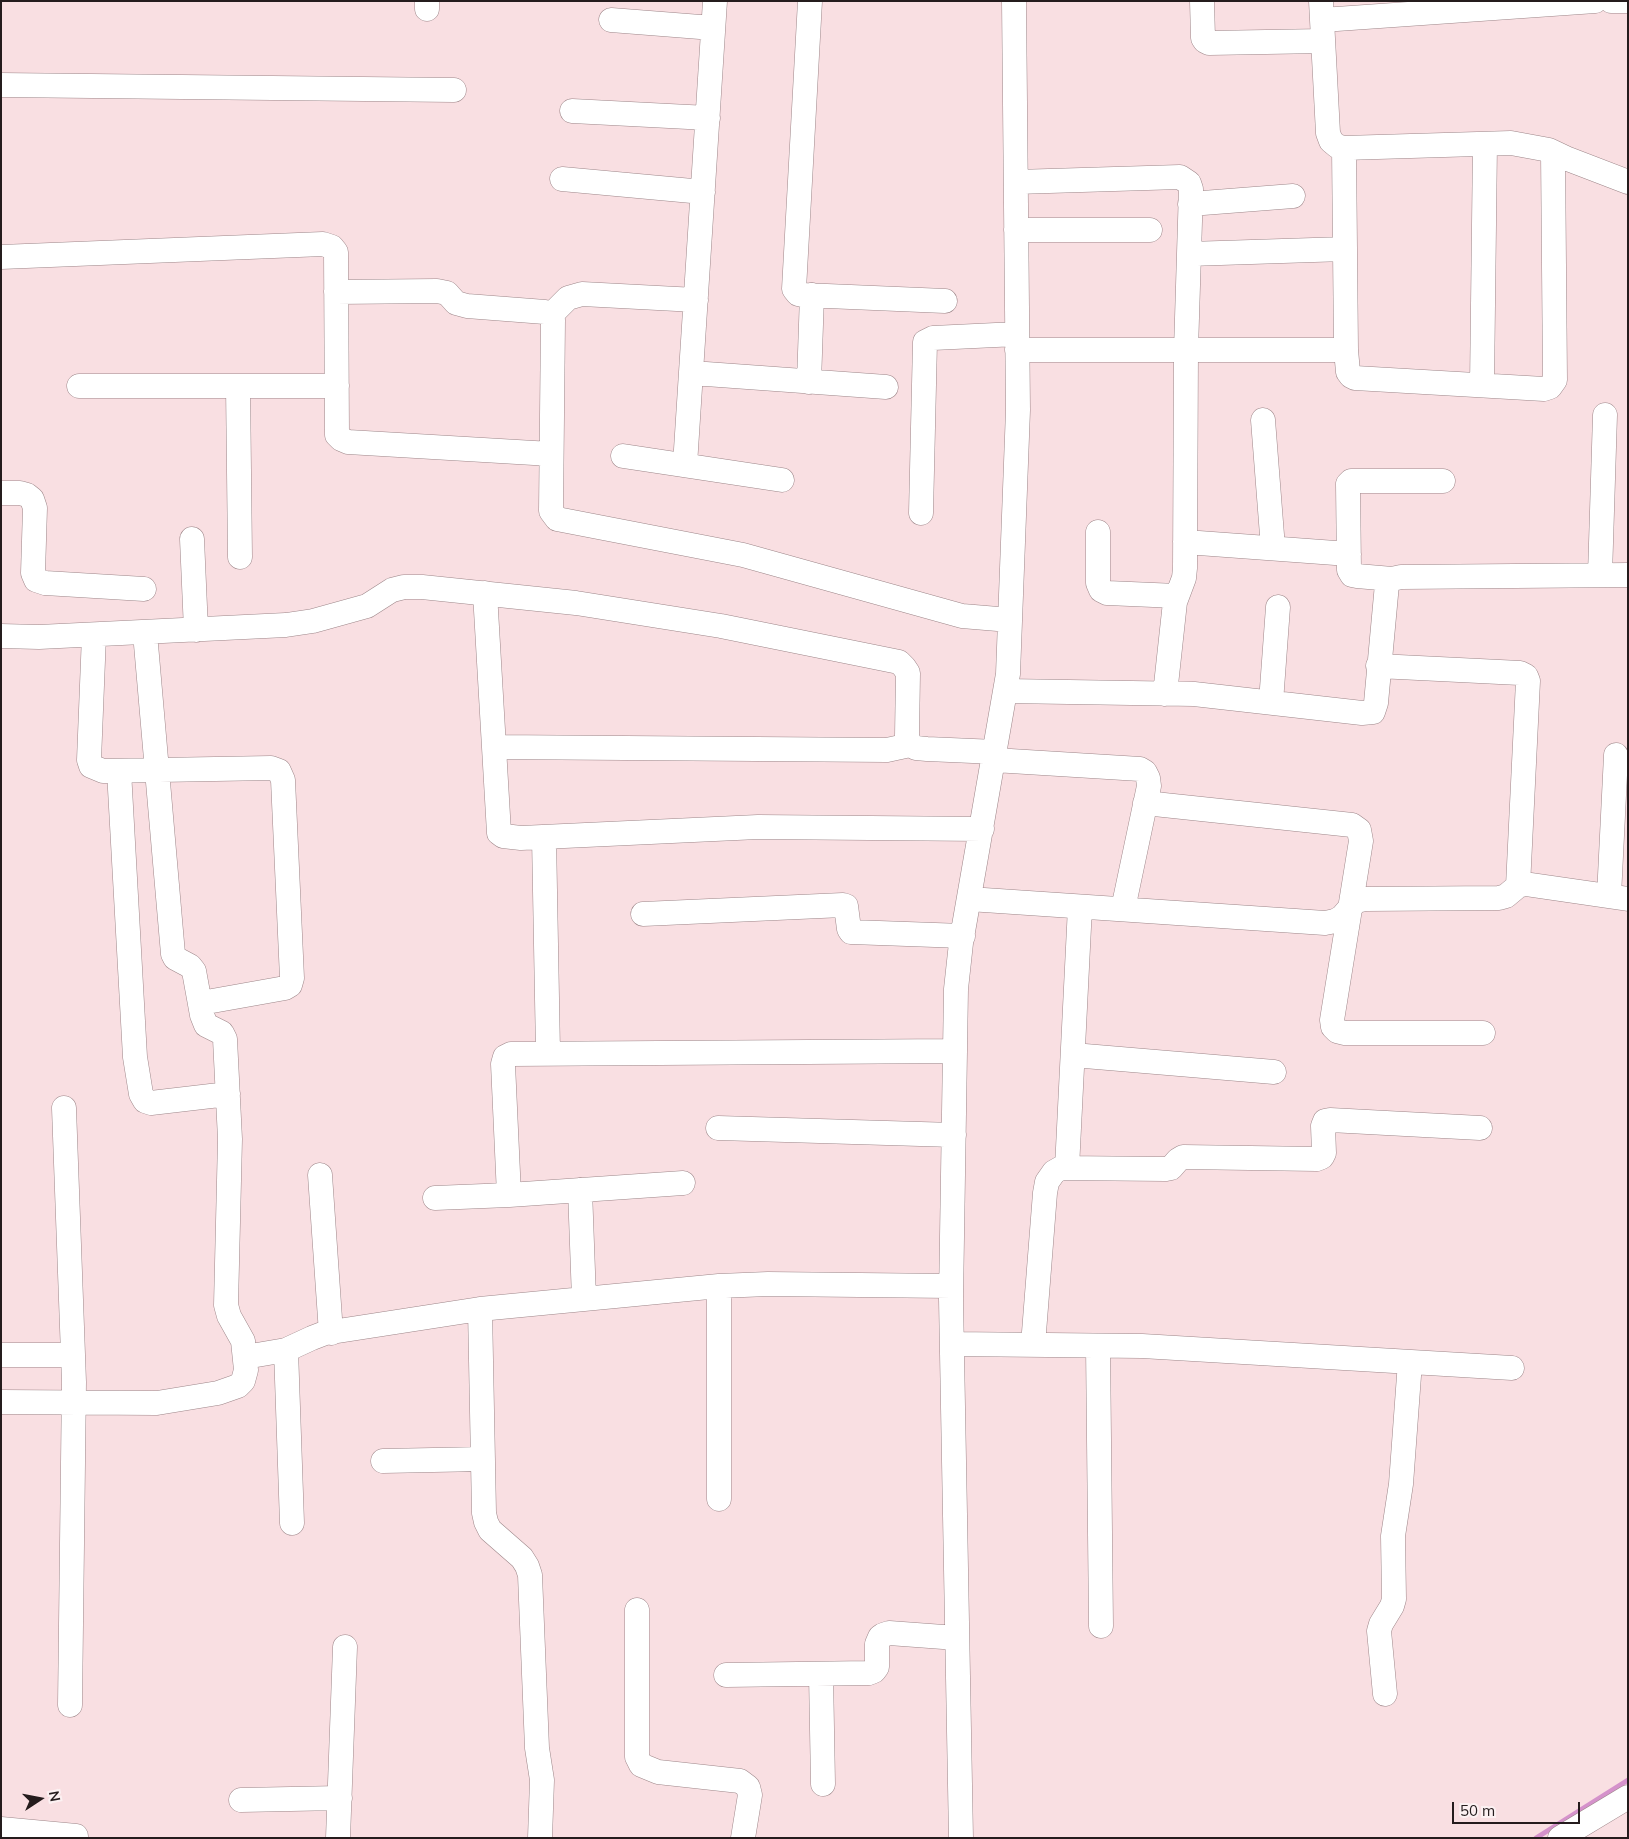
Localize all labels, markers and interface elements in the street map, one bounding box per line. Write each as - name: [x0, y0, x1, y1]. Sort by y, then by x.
- north arrow: [15, 1774, 65, 1824]
- text: N: [45, 1789, 65, 1803]
- scale bar: [1454, 1792, 1582, 1824]
- text: 50 m: [1460, 1801, 1495, 1820]

